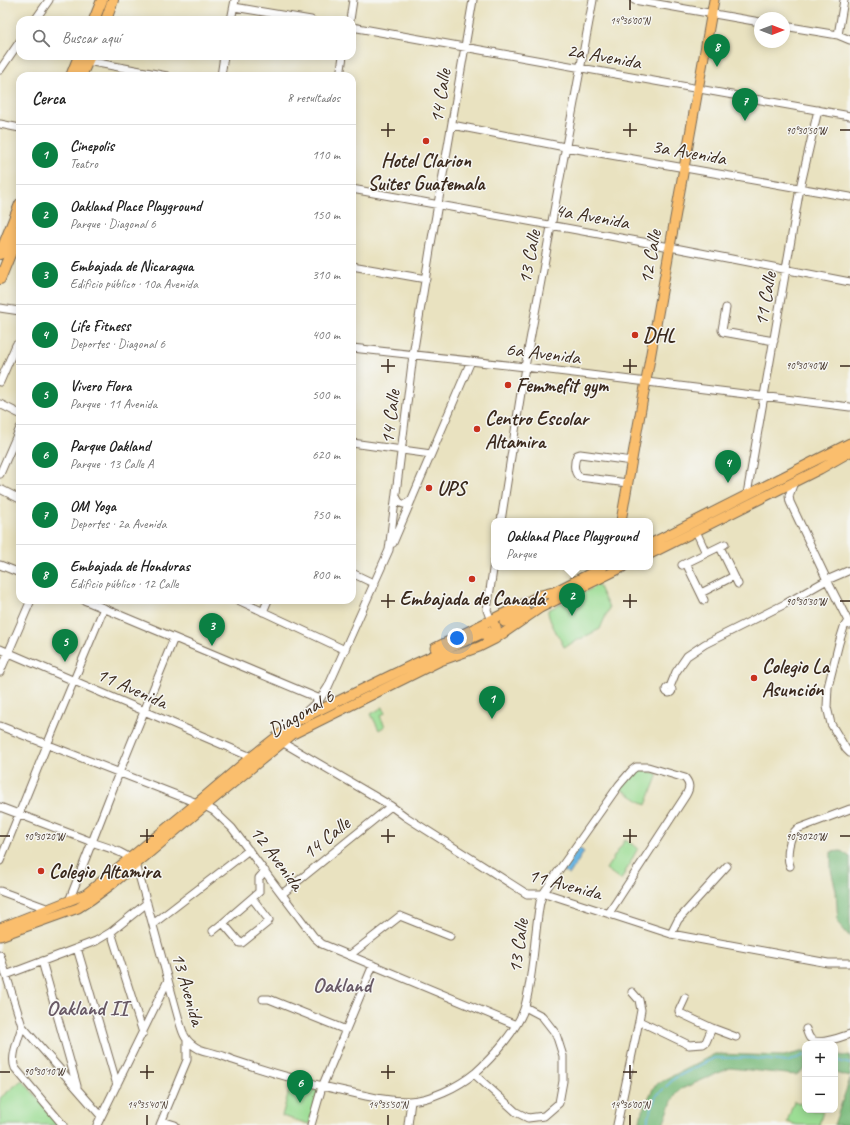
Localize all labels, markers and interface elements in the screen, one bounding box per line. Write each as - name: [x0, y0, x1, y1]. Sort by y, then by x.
- north arrow: [754, 12, 790, 48]
- text: 14°36'00"N: [610, 14, 652, 27]
- search box: [16, 16, 356, 60]
- icon: search: [30, 27, 52, 49]
- text: Buscar aquí: [62, 29, 121, 48]
- pin: 8: [704, 34, 730, 67]
- street label: 2a Avenida: [565, 37, 644, 75]
- street label: 14 Calle: [423, 66, 457, 125]
- text: Cerca: [32, 88, 65, 109]
- pin: 7: [732, 88, 758, 121]
- text: 8 resultados: [287, 90, 340, 106]
- text: 90°30'50"W: [786, 124, 828, 137]
- street label: 3a Avenida: [650, 133, 729, 171]
- marker: Hotel Clarion Suites Guatemala: [421, 136, 431, 146]
- text: Cinepolis: [70, 137, 114, 156]
- text: 1: [42, 147, 48, 163]
- text: 110 m: [312, 147, 340, 163]
- place label: Hotel Clarion Suites Guatemala: [368, 148, 486, 196]
- text: Teatro: [70, 156, 98, 172]
- text: Oakland Place Playground: [70, 197, 201, 216]
- street label: 4a Avenida: [553, 197, 632, 235]
- text: 2: [42, 207, 48, 223]
- text: 150 m: [312, 207, 340, 223]
- text: Parque · Diagonal 6: [70, 216, 156, 232]
- street label: 13 Calle: [512, 227, 547, 286]
- street label: 12 Calle: [633, 227, 667, 286]
- text: Embajada de Nicaragua: [70, 257, 193, 276]
- text: 3: [42, 267, 48, 283]
- text: 310 m: [312, 267, 340, 283]
- street label: 11 Calle: [748, 269, 782, 328]
- text: Edificio público · 10a Avenida: [70, 276, 198, 292]
- text: Life Fitness: [70, 317, 130, 336]
- place label: DHL: [643, 323, 676, 348]
- text: 4: [42, 327, 48, 343]
- text: 400 m: [312, 327, 340, 343]
- marker: DHL: [630, 330, 640, 340]
- text: Deportes · Diagonal 6: [70, 336, 165, 352]
- street label: 6a Avenida: [504, 336, 583, 370]
- text: 90°30'40"W: [786, 359, 828, 372]
- place label: Femmefit gym: [516, 373, 610, 399]
- text: Vivero Flora: [70, 377, 132, 396]
- marker: Femmefit gym: [503, 380, 513, 390]
- text: 5: [42, 387, 48, 403]
- text: 500 m: [312, 387, 340, 403]
- street label: 14 Calle: [374, 387, 406, 445]
- text: Parque · 11 Avenida: [70, 396, 157, 412]
- place label: Centro Escolar Altamira: [485, 406, 591, 454]
- marker: Centro Escolar Altamira: [472, 424, 482, 434]
- text: Parque Oakland: [70, 437, 150, 456]
- text: 6: [42, 447, 48, 463]
- text: 620 m: [312, 447, 340, 463]
- pin: 4: [715, 450, 741, 483]
- text: Parque · 13 Calle A: [70, 456, 154, 472]
- place label: UPS: [437, 476, 469, 501]
- marker: UPS: [424, 483, 434, 493]
- text: OM Yoga: [70, 497, 116, 516]
- text: 7: [42, 507, 48, 523]
- text: 750 m: [312, 507, 340, 523]
- text: Deportes · 2a Avenida: [70, 516, 166, 532]
- popup: [491, 518, 653, 570]
- text: Oakland Place Playground: [506, 527, 638, 546]
- text: Parque: [506, 546, 536, 562]
- text: Embajada de Honduras: [70, 557, 190, 576]
- text: 8: [42, 567, 48, 583]
- text: 800 m: [312, 567, 340, 583]
- marker: Embajada de Canadá: [467, 574, 477, 584]
- text: Edificio público · 12 Calle: [70, 576, 179, 592]
- pin: 2: [559, 583, 585, 616]
- place label: Embajada de Canadá: [399, 586, 547, 611]
- text: 90°30'30"W: [786, 595, 828, 608]
- pin: 3: [199, 613, 225, 646]
- your location: [447, 628, 467, 648]
- pin: 5: [52, 629, 78, 662]
- place label: Colegio La Asunción: [762, 654, 831, 702]
- street label: 11 Avenida: [93, 661, 173, 715]
- marker: Colegio La Asunción: [749, 673, 759, 683]
- street label: Diagonal 6: [263, 683, 339, 742]
- pin: 1: [479, 686, 505, 719]
- street label: 14 Calle: [297, 810, 356, 865]
- street label: 12 Avenida: [245, 821, 311, 897]
- text: 90°30'20"W: [24, 830, 66, 843]
- text: 90°30'20"W: [786, 830, 828, 843]
- place label: Colegio Altamira: [49, 859, 162, 884]
- street label: 11 Avenida: [526, 862, 606, 906]
- marker: Colegio Altamira: [36, 866, 46, 876]
- street label: 13 Calle: [502, 916, 534, 975]
- street label: 13 Avenida: [166, 950, 211, 1030]
- district label: Oakland: [313, 972, 375, 998]
- district label: Oakland II: [47, 995, 132, 1021]
- map controls: [802, 1041, 838, 1113]
- button: +: [802, 1041, 838, 1077]
- text: 90°30'10"W: [24, 1065, 66, 1078]
- pin: 6: [287, 1070, 313, 1103]
- button: −: [802, 1077, 838, 1113]
- text: 14°35'40"N: [127, 1098, 169, 1111]
- text: 14°35'50"N: [368, 1098, 410, 1111]
- text: 14°36'00"N: [610, 1098, 652, 1111]

